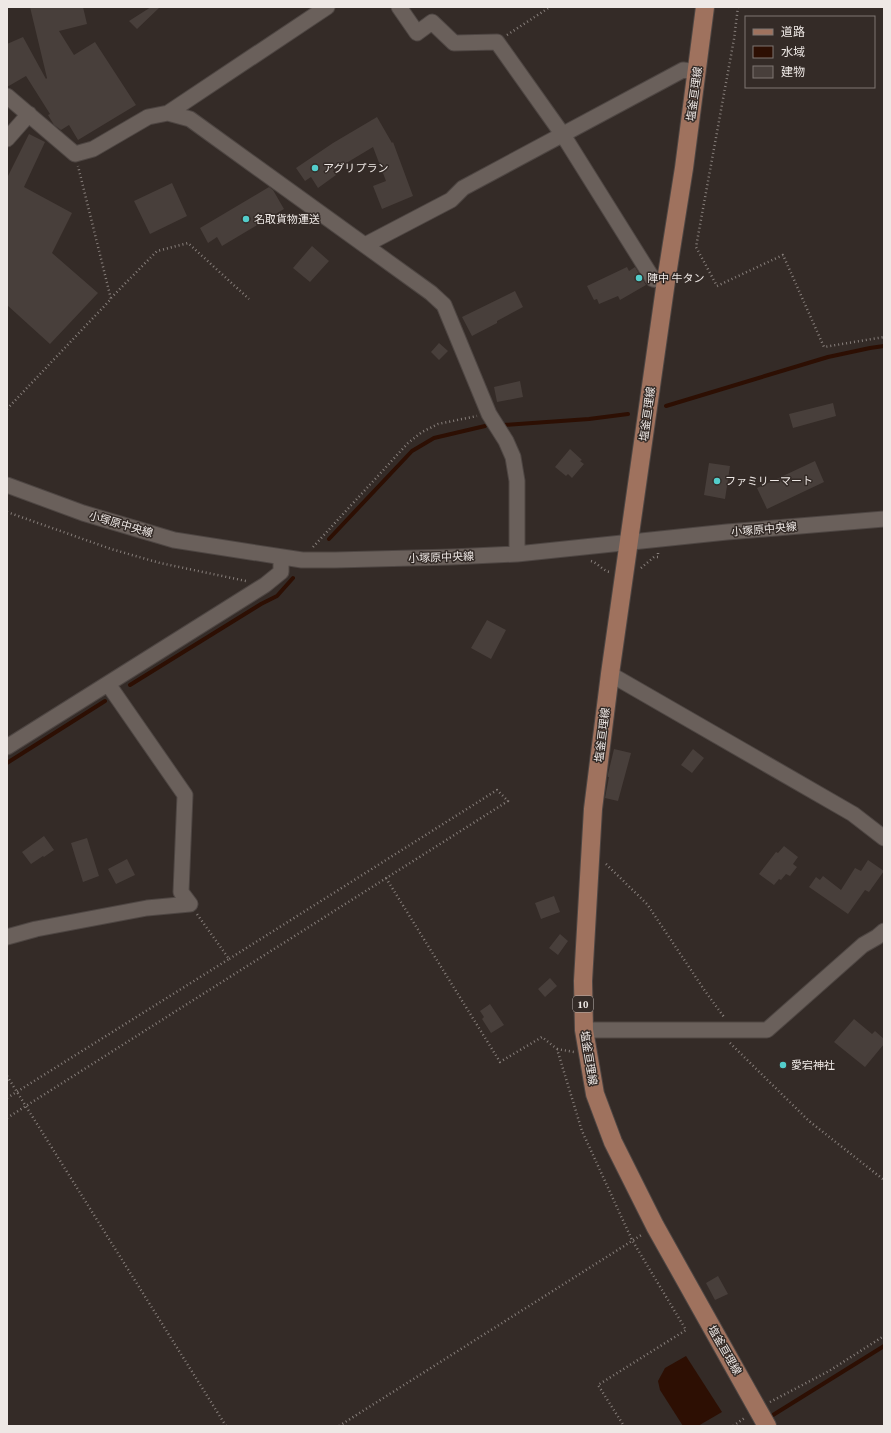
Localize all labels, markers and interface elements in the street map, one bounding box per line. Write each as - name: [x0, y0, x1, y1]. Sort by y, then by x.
- legend: [745, 16, 875, 88]
- text: 道路: [781, 24, 805, 40]
- text: 水域: [781, 44, 805, 60]
- text: 建物: [781, 64, 805, 80]
- street label: 塩釜亘理線: [683, 66, 706, 122]
- place label: アグリプラン: [323, 161, 388, 176]
- marker: アグリプラン: [310, 163, 320, 173]
- place label: 名取貨物運送: [254, 212, 320, 227]
- marker: 名取貨物運送: [241, 214, 251, 224]
- place label: 陣中 牛タン: [647, 271, 705, 286]
- marker: 陣中 牛タン: [634, 273, 644, 283]
- street label: 塩釜亘理線: [636, 386, 659, 442]
- place label: ファミリーマート: [725, 474, 813, 489]
- marker: ファミリーマート: [712, 476, 722, 486]
- street label: 小塚原中央線: [87, 508, 155, 541]
- street label: 小塚原中央線: [731, 519, 798, 540]
- street label: 小塚原中央線: [408, 549, 474, 566]
- street label: 塩釜亘理線: [592, 707, 613, 763]
- road number: 10: [573, 996, 593, 1012]
- street label: 塩釜亘理線: [577, 1030, 600, 1086]
- place label: 愛宕神社: [791, 1058, 835, 1073]
- marker: 愛宕神社: [778, 1060, 788, 1070]
- street label: 塩釜亘理線: [704, 1323, 745, 1378]

